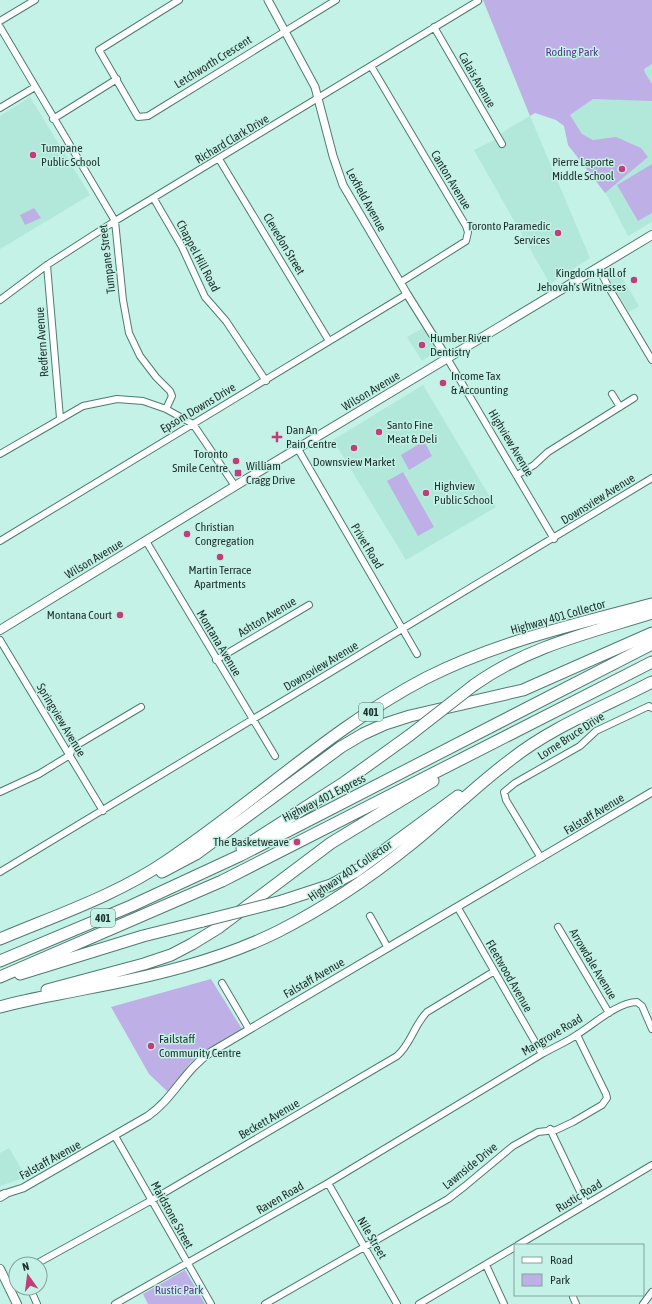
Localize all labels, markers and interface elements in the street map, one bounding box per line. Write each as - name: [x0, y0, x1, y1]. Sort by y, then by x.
- street label: Letchworth Crescent: [172, 32, 255, 91]
- park label: Roding Park: [546, 45, 599, 59]
- street label: Calais Avenue: [456, 50, 498, 110]
- street label: Richard Clark Drive: [193, 112, 271, 166]
- place label: Tumpane Public School: [41, 141, 101, 169]
- street label: Canton Avenue: [428, 148, 474, 212]
- marker: Tumpane Public School: [28, 150, 38, 160]
- place label: Pierre Laporte Middle School: [552, 155, 615, 183]
- marker: Pierre Laporte Middle School: [617, 164, 627, 174]
- street label: Lexfield Avenue: [343, 166, 389, 234]
- street label: Clevedon Street: [260, 211, 308, 278]
- street label: Chappel Hill Road: [173, 218, 223, 294]
- place label: Toronto Paramedic Services: [467, 219, 551, 247]
- street label: Tumpane Street: [96, 223, 118, 294]
- marker: Toronto Paramedic Services: [553, 228, 563, 238]
- place label: Kingdom Hall of Jehovah's Witnesses: [537, 266, 627, 294]
- marker: Kingdom Hall of Jehovah's Witnesses: [629, 275, 639, 285]
- street label: Redfern Avenue: [33, 307, 51, 377]
- place label: Humber River Dentistry: [430, 331, 491, 359]
- marker: Humber River Dentistry: [417, 340, 427, 350]
- street label: Wilson Avenue: [339, 368, 403, 414]
- place label: Income Tax & Accounting: [451, 369, 509, 397]
- marker: Income Tax & Accounting: [438, 378, 448, 388]
- street label: Epsom Downs Drive: [158, 380, 238, 436]
- street label: Highview Avenue: [485, 407, 537, 479]
- place label: Santo Fine Meat & Deli: [387, 418, 437, 446]
- place label: Dan An Pain Centre: [286, 423, 337, 451]
- marker: Santo Fine Meat & Deli: [374, 427, 384, 437]
- marker: Dan An Pain Centre: [271, 431, 283, 443]
- marker: Downsview Market: [349, 443, 359, 453]
- place label: Toronto Smile Centre: [172, 447, 228, 475]
- place label: Downsview Market: [313, 455, 396, 469]
- marker: Toronto Smile Centre: [231, 456, 241, 466]
- place label: William Cragg Drive: [246, 459, 295, 487]
- marker: William Cragg Drive: [233, 468, 243, 478]
- street label: Downsview Avenue: [558, 471, 638, 527]
- place label: Highview Public School: [434, 479, 494, 507]
- marker: Highview Public School: [421, 488, 431, 498]
- place label: Christian Congregation: [195, 520, 254, 548]
- street label: Privet Road: [348, 521, 386, 571]
- marker: Christian Congregation: [182, 529, 192, 539]
- street label: Wilson Avenue: [62, 536, 126, 582]
- marker: Martin Terrace Apartments: [215, 552, 225, 562]
- place label: Martin Terrace Apartments: [188, 563, 252, 591]
- street label: Ashton Avenue: [235, 594, 299, 640]
- street label: Highway 401 Collector: [509, 597, 608, 637]
- street label: Montana Avenue: [194, 607, 244, 679]
- place label: Montana Court: [47, 608, 113, 622]
- marker: Montana Court: [115, 610, 125, 620]
- street label: Downsview Avenue: [281, 638, 361, 694]
- street label: Springview Avenue: [34, 681, 88, 759]
- road number: 401: [359, 703, 383, 721]
- street label: Lorne Bruce Drive: [535, 709, 607, 763]
- street label: Highway 401 Express: [280, 771, 368, 825]
- street label: Falstaff Avenue: [561, 790, 627, 838]
- place label: The Basketweave: [213, 835, 289, 849]
- marker: The Basketweave: [292, 837, 302, 847]
- street label: Highway 401 Collector: [305, 838, 395, 904]
- road number: 401: [91, 909, 115, 927]
- street label: Arrowdale Avenue: [566, 926, 620, 1002]
- street label: Fleetwood Avenue: [483, 937, 535, 1015]
- street label: Falstaff Avenue: [281, 955, 347, 1001]
- street label: Mangrove Road: [519, 1011, 585, 1059]
- place label: Failstaff Community Centre: [159, 1032, 241, 1060]
- marker: Failstaff Community Centre: [146, 1041, 156, 1051]
- street label: Beckett Avenue: [236, 1096, 302, 1142]
- street label: Falstaff Avenue: [17, 1137, 83, 1183]
- street label: Lawnside Drive: [440, 1140, 500, 1192]
- street label: Rustic Road: [553, 1177, 605, 1215]
- street label: Maidstone Street: [148, 1179, 196, 1251]
- street label: Raven Road: [254, 1179, 306, 1217]
- street label: Nile Street: [354, 1214, 390, 1262]
- legend: [514, 1244, 644, 1296]
- text: Road: [550, 1253, 573, 1267]
- north arrow: [8, 1256, 48, 1296]
- text: N: [21, 1260, 30, 1273]
- text: Park: [550, 1273, 571, 1287]
- park label: Rustic Park: [155, 1283, 204, 1297]

